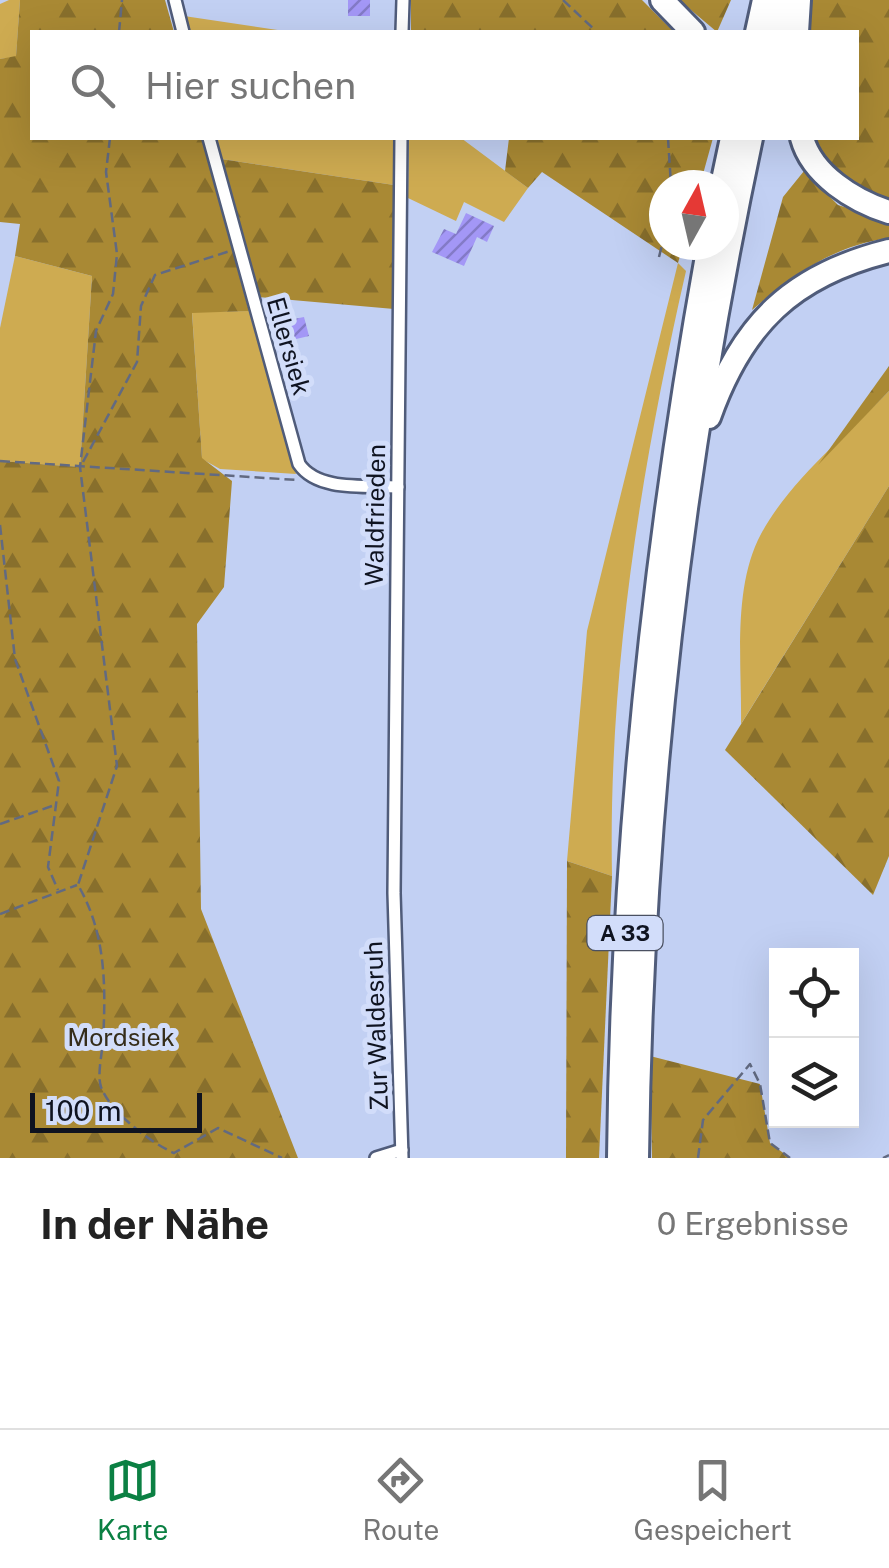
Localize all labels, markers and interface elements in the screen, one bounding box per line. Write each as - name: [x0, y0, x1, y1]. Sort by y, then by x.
- search box: [30, 30, 859, 140]
- icon: search: [65, 58, 120, 113]
- text: Hier suchen: [145, 63, 356, 108]
- north arrow: [649, 170, 739, 260]
- street label: Ellersiek: [261, 294, 317, 398]
- street label: Waldfrieden: [359, 444, 391, 586]
- road number: A 33: [588, 916, 662, 950]
- street label: Zur Waldesruh: [358, 941, 394, 1111]
- map controls: [769, 948, 859, 1128]
- button: locate: [769, 948, 859, 1038]
- park label: Mordsiek: [67, 1022, 175, 1052]
- button: layers: [769, 1038, 859, 1128]
- scale bar: [30, 1088, 202, 1132]
- text: 100 m: [45, 1094, 122, 1127]
- text: In der Nähe: [40, 1199, 269, 1248]
- text: 0 Ergebnisse: [657, 1205, 849, 1242]
- tab: Karte: [97, 1453, 168, 1546]
- tab: Route: [362, 1453, 439, 1546]
- tab: Gespeichert: [634, 1453, 792, 1546]

